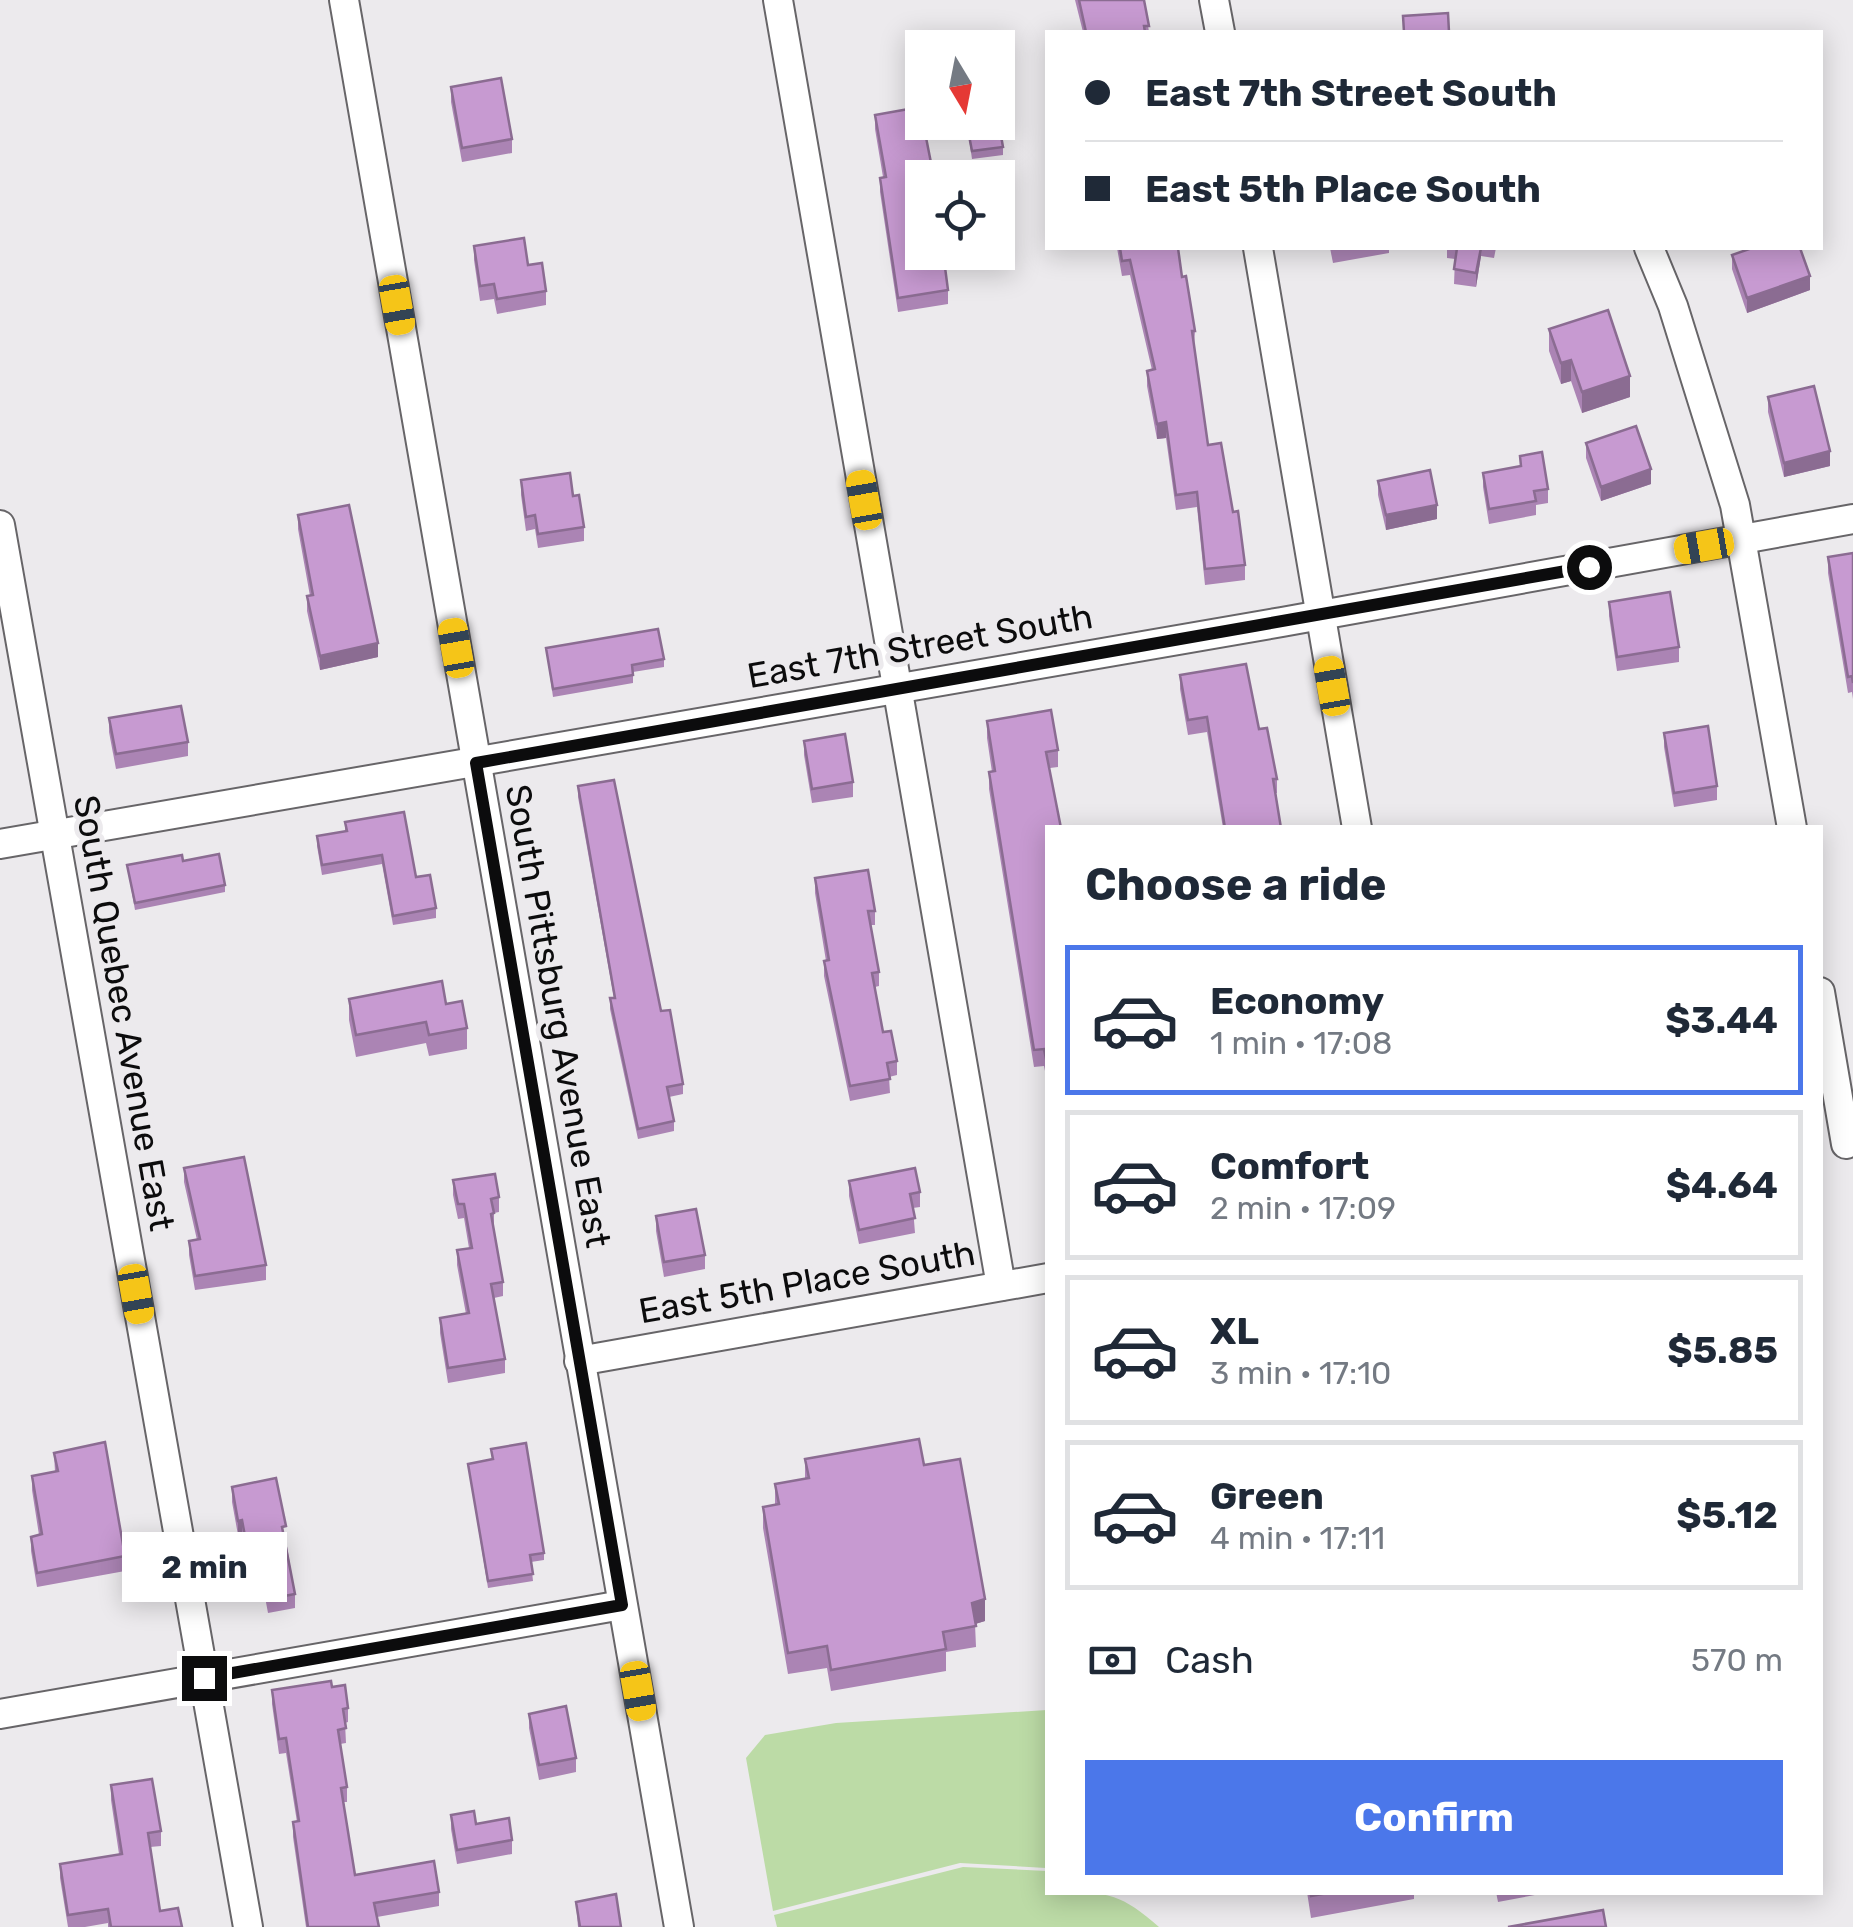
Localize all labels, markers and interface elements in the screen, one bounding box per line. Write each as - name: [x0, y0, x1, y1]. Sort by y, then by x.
- north arrow: [905, 30, 1015, 140]
- map controls: [905, 30, 1015, 270]
- text: East 7th Street South: [1145, 70, 1557, 116]
- button: locate: [905, 160, 1015, 270]
- text: East 5th Place South: [1145, 166, 1541, 212]
- car: [377, 273, 417, 337]
- car: [844, 468, 884, 532]
- car: [1672, 526, 1736, 566]
- route start: [1567, 545, 1612, 590]
- street label: East 7th Street South: [744, 595, 1096, 697]
- car: [436, 616, 476, 680]
- car: [1312, 654, 1352, 718]
- street label: South Pittsburg Avenue East: [497, 781, 619, 1251]
- street label: South Quebec Avenue East: [65, 792, 183, 1234]
- text: Choose a ride: [1085, 858, 1387, 911]
- icon: car: [1090, 975, 1180, 1065]
- text: Economy: [1210, 978, 1384, 1024]
- text: $3.44: [1665, 997, 1778, 1043]
- text: 1 min · 17:08: [1210, 1024, 1392, 1062]
- icon: car: [1090, 1140, 1180, 1230]
- text: Comfort: [1210, 1143, 1369, 1189]
- text: $4.64: [1666, 1162, 1778, 1208]
- text: 2 min · 17:09: [1210, 1189, 1396, 1227]
- street label: East 5th Place South: [636, 1232, 978, 1332]
- car: [116, 1262, 156, 1326]
- icon: car: [1090, 1305, 1180, 1395]
- text: XL: [1210, 1308, 1259, 1354]
- text: $5.85: [1667, 1327, 1778, 1373]
- text: 3 min · 17:10: [1210, 1354, 1391, 1392]
- icon: car: [1090, 1470, 1180, 1560]
- text: Green: [1210, 1473, 1324, 1519]
- text: $5.12: [1676, 1492, 1778, 1538]
- text: 4 min · 17:11: [1210, 1519, 1385, 1557]
- callout: 2 min: [121, 1533, 286, 1603]
- text: 2 min: [161, 1548, 248, 1586]
- icon: cash: [1085, 1633, 1140, 1688]
- text: Cash: [1165, 1637, 1254, 1683]
- text: 570 m: [1691, 1641, 1783, 1679]
- route end: [182, 1656, 227, 1701]
- car: [618, 1659, 658, 1723]
- button: Confirm: [1085, 1760, 1783, 1875]

